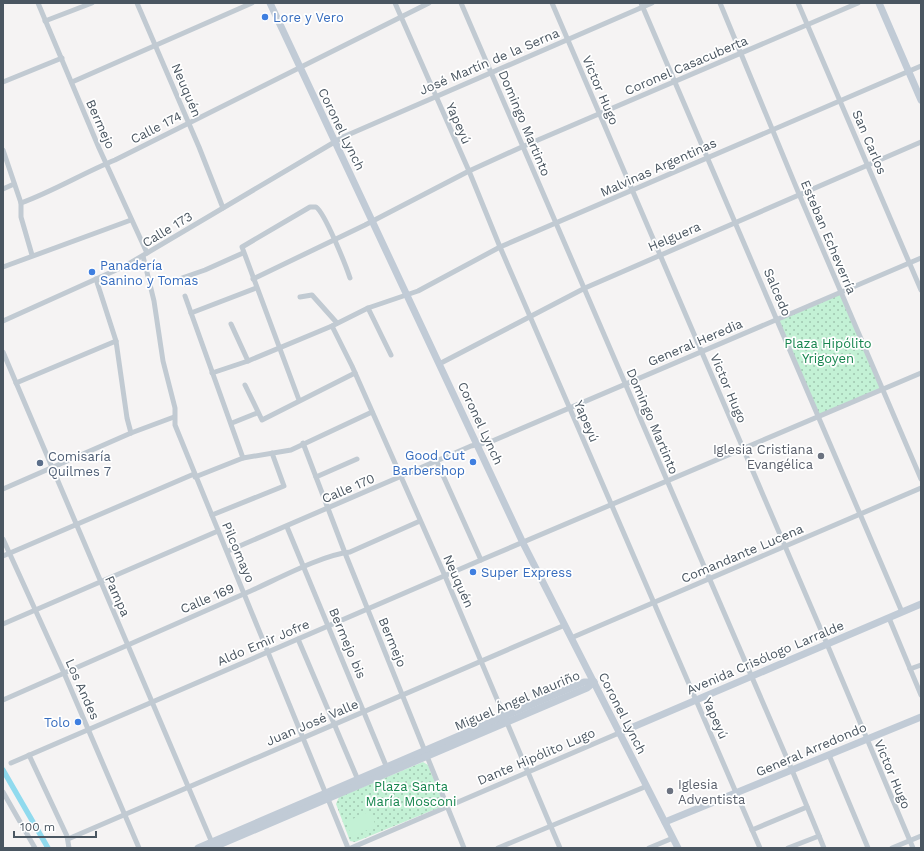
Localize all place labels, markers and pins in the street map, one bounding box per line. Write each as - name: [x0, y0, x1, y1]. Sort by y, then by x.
- place label: Lore y Vero: [273, 10, 344, 25]
- marker: Lore y Vero: [260, 12, 270, 22]
- place label: Panadería Sanino y Tomas: [100, 258, 198, 288]
- marker: Panadería Sanino y Tomas: [87, 267, 97, 277]
- place label: Iglesia Cristiana Evangélica: [713, 442, 814, 472]
- place label: Good Cut Barbershop: [392, 448, 466, 478]
- place label: Comisaría Quilmes 7: [48, 449, 112, 479]
- marker: Iglesia Cristiana Evangélica: [816, 451, 826, 461]
- marker: Good Cut Barbershop: [468, 457, 478, 467]
- marker: Comisaría Quilmes 7: [35, 458, 45, 468]
- place label: Super Express: [481, 565, 572, 580]
- marker: Super Express: [468, 567, 478, 577]
- place label: Tolo: [44, 715, 70, 730]
- marker: Tolo: [73, 717, 83, 727]
- place label: Iglesia Adventista: [678, 777, 746, 807]
- marker: Iglesia Adventista: [665, 786, 675, 796]

